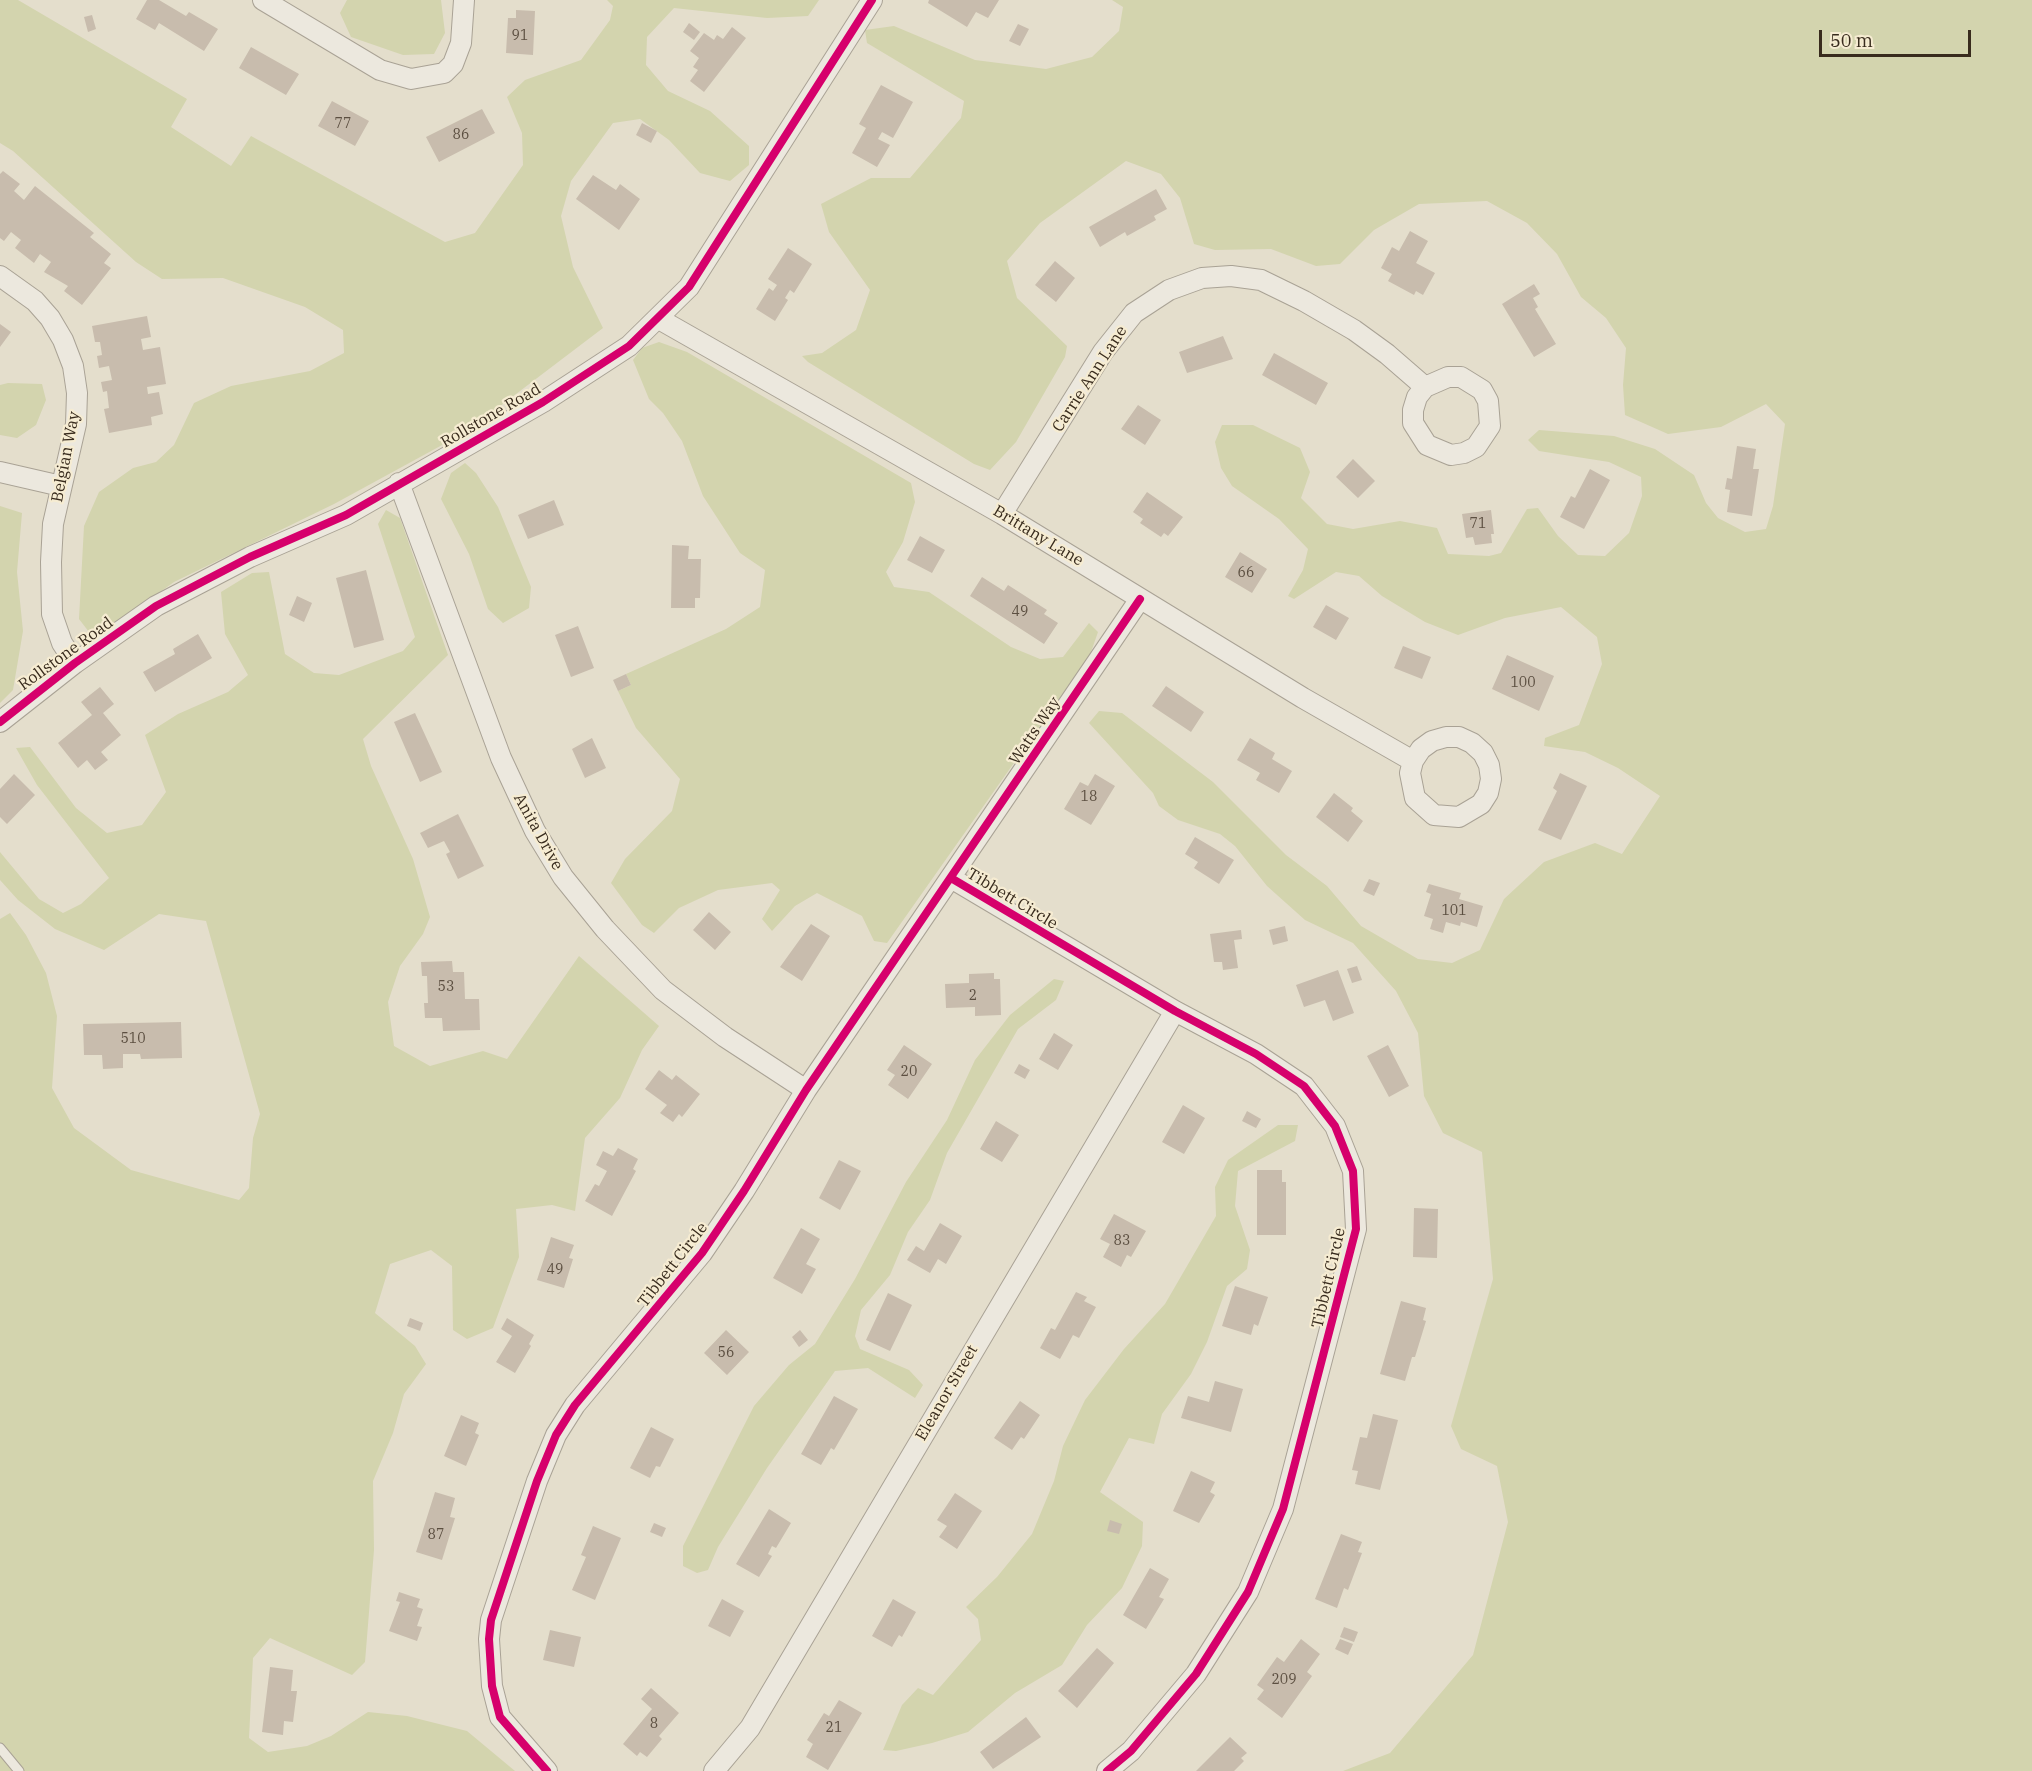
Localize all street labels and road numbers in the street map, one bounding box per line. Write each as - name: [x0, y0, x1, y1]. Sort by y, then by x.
- street label: Carrie Ann Lane: [1049, 322, 1131, 436]
- street label: Rollstone Road: [438, 380, 544, 452]
- street label: Belgian Way: [48, 410, 84, 504]
- street label: Brittany Lane: [989, 501, 1087, 571]
- street label: Rollstone Road: [15, 613, 117, 695]
- street label: Watts Way: [1005, 694, 1065, 768]
- street label: Anita Drive: [509, 790, 567, 874]
- street label: Tibbett Circle: [963, 864, 1061, 934]
- street label: Tibbett Circle: [634, 1219, 712, 1311]
- street label: Tibbett Circle: [1308, 1226, 1350, 1330]
- street label: Eleanor Street: [912, 1342, 982, 1444]

